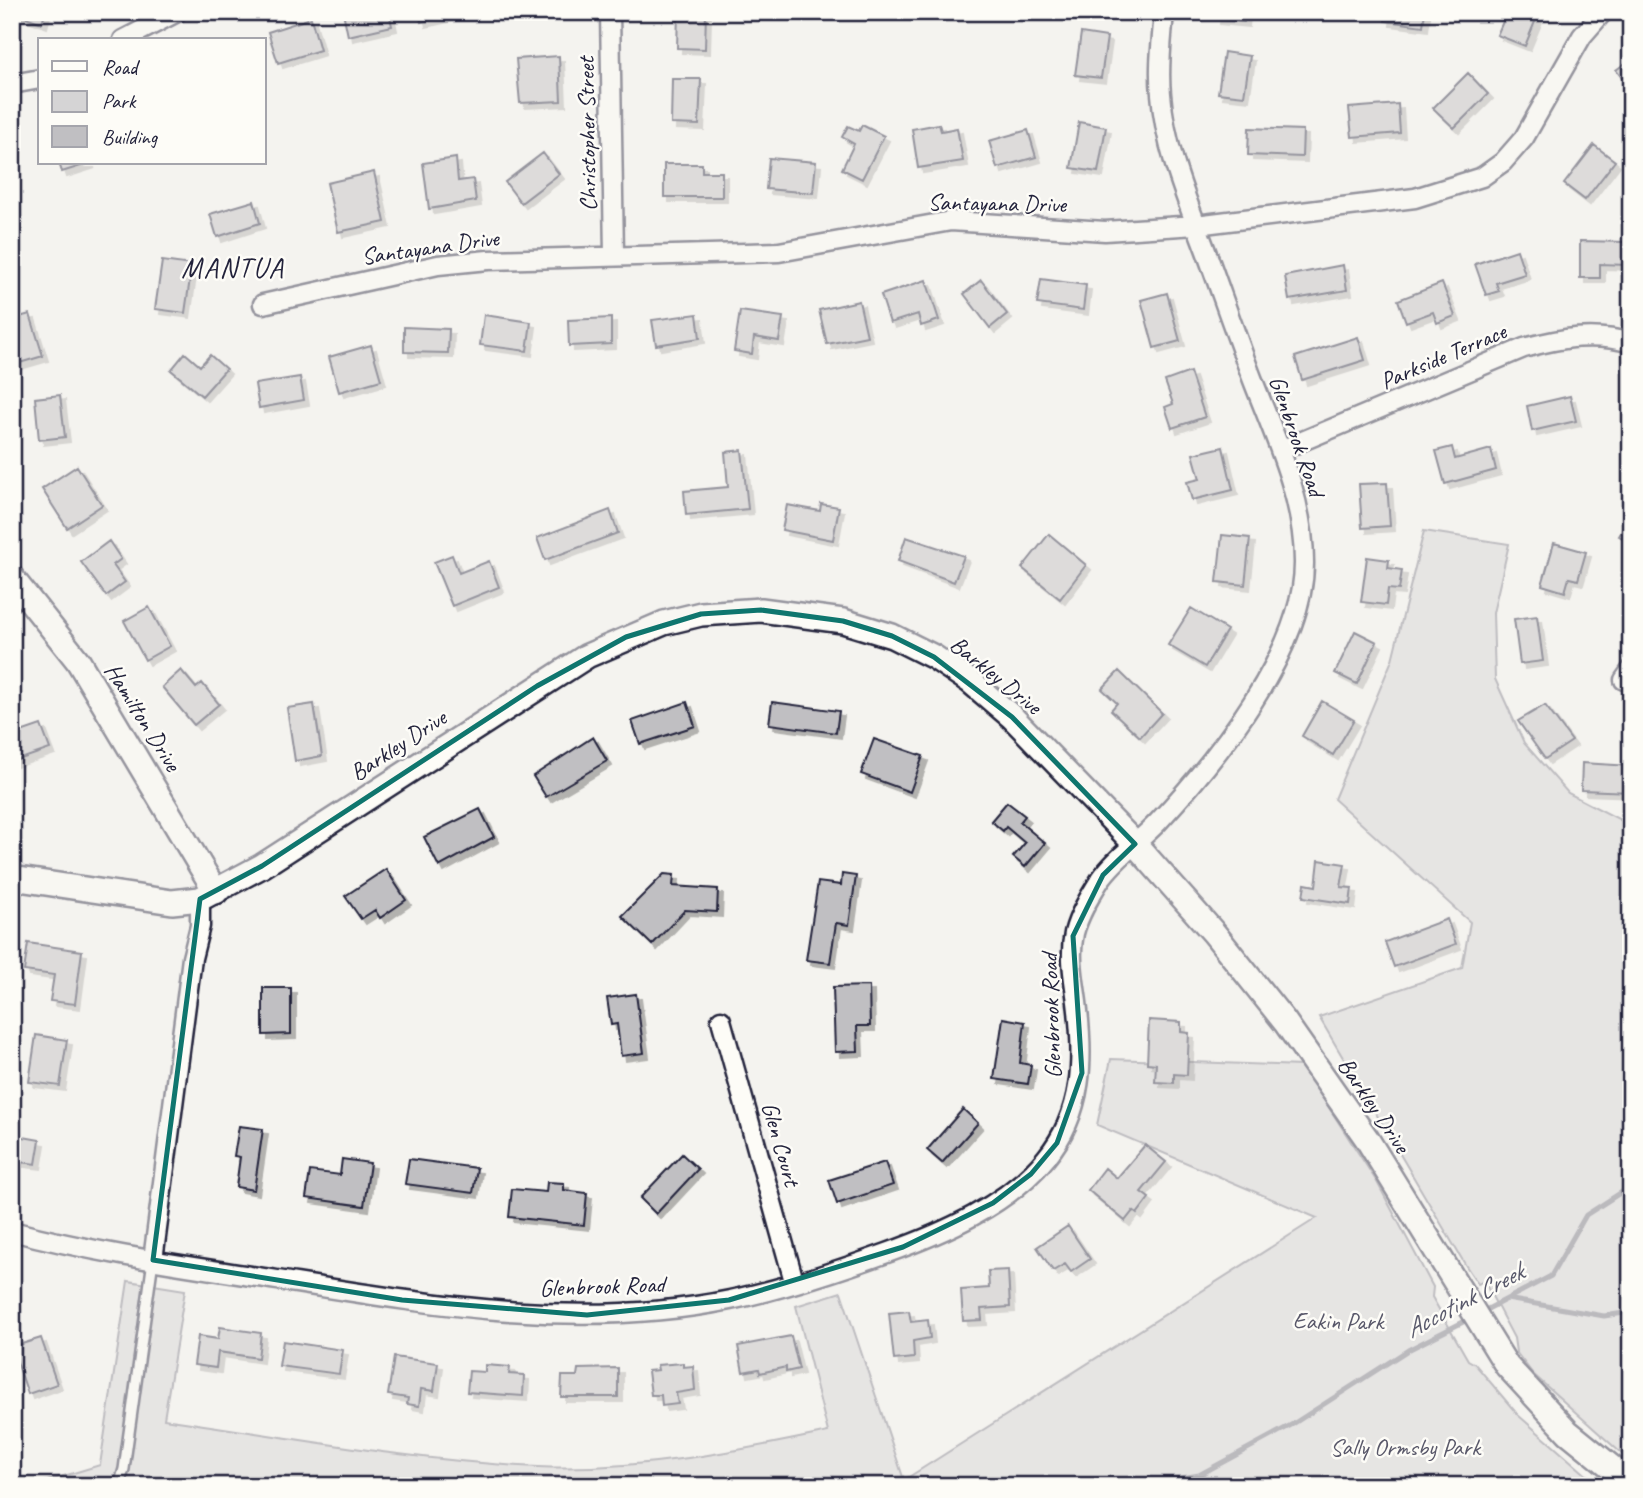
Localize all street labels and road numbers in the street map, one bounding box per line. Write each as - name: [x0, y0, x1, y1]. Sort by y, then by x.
- street label: Christopher Street: [571, 55, 603, 211]
- street label: Santayana Drive: [928, 187, 1069, 219]
- street label: Santayana Drive: [360, 222, 503, 271]
- street label: Parkside Terrace: [1376, 315, 1512, 396]
- street label: Glenbrook Road: [1262, 372, 1333, 504]
- street label: Barkley Drive: [944, 629, 1049, 722]
- street label: Hamilton Drive: [98, 657, 189, 778]
- street label: Barkley Drive: [344, 702, 454, 787]
- street label: Glenbrook Road: [1034, 949, 1068, 1079]
- street label: Barkley Drive: [1331, 1051, 1418, 1160]
- street label: Glen Court: [755, 1099, 808, 1191]
- street label: Glenbrook Road: [539, 1269, 669, 1303]

